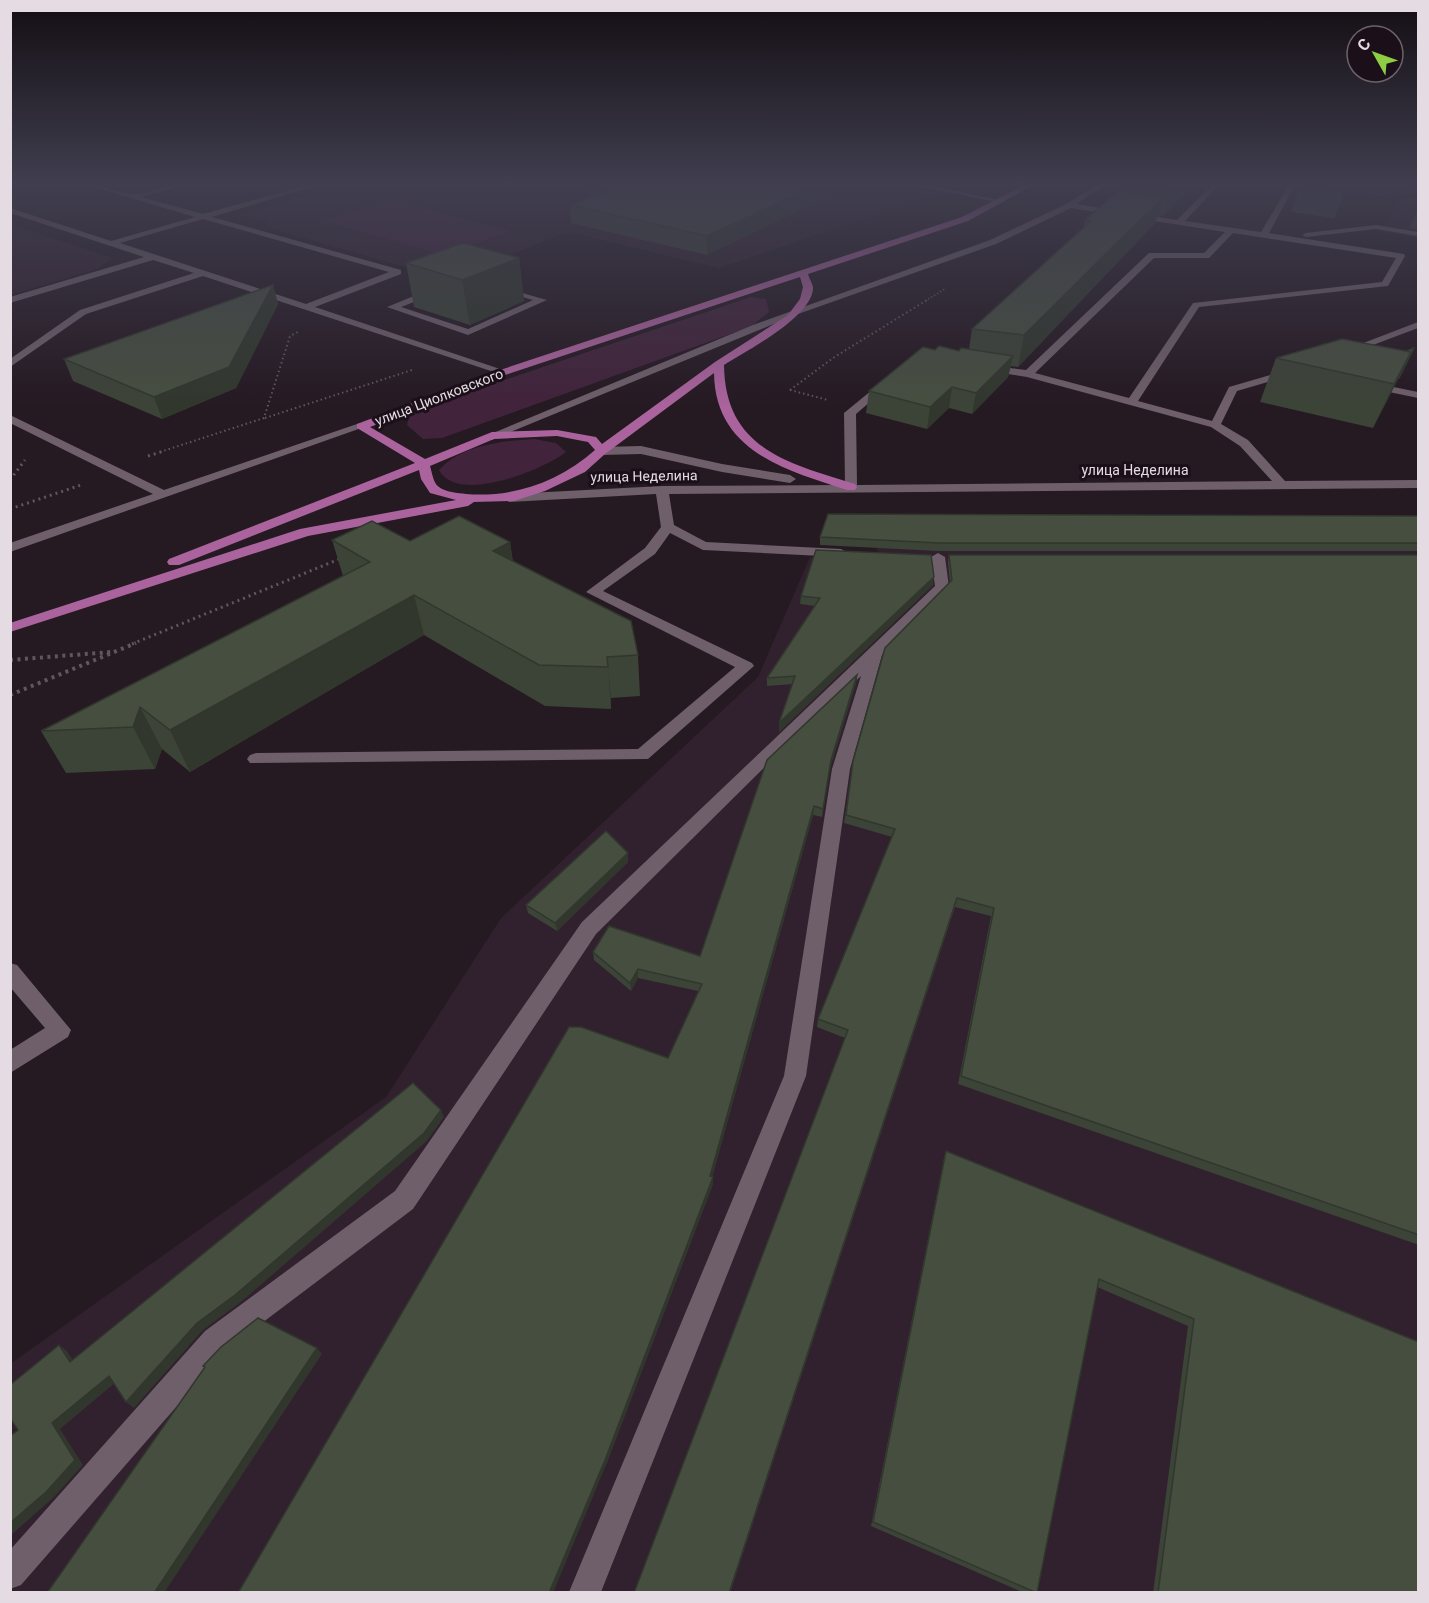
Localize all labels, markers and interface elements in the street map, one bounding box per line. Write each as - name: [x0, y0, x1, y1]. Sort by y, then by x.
- north arrow: [1345, 24, 1405, 84]
- text: С: [1353, 35, 1375, 55]
- street label: улица Циолковского: [373, 365, 505, 429]
- street label: улица Неделина: [1081, 462, 1189, 478]
- street label: улица Неделина: [590, 467, 698, 485]

